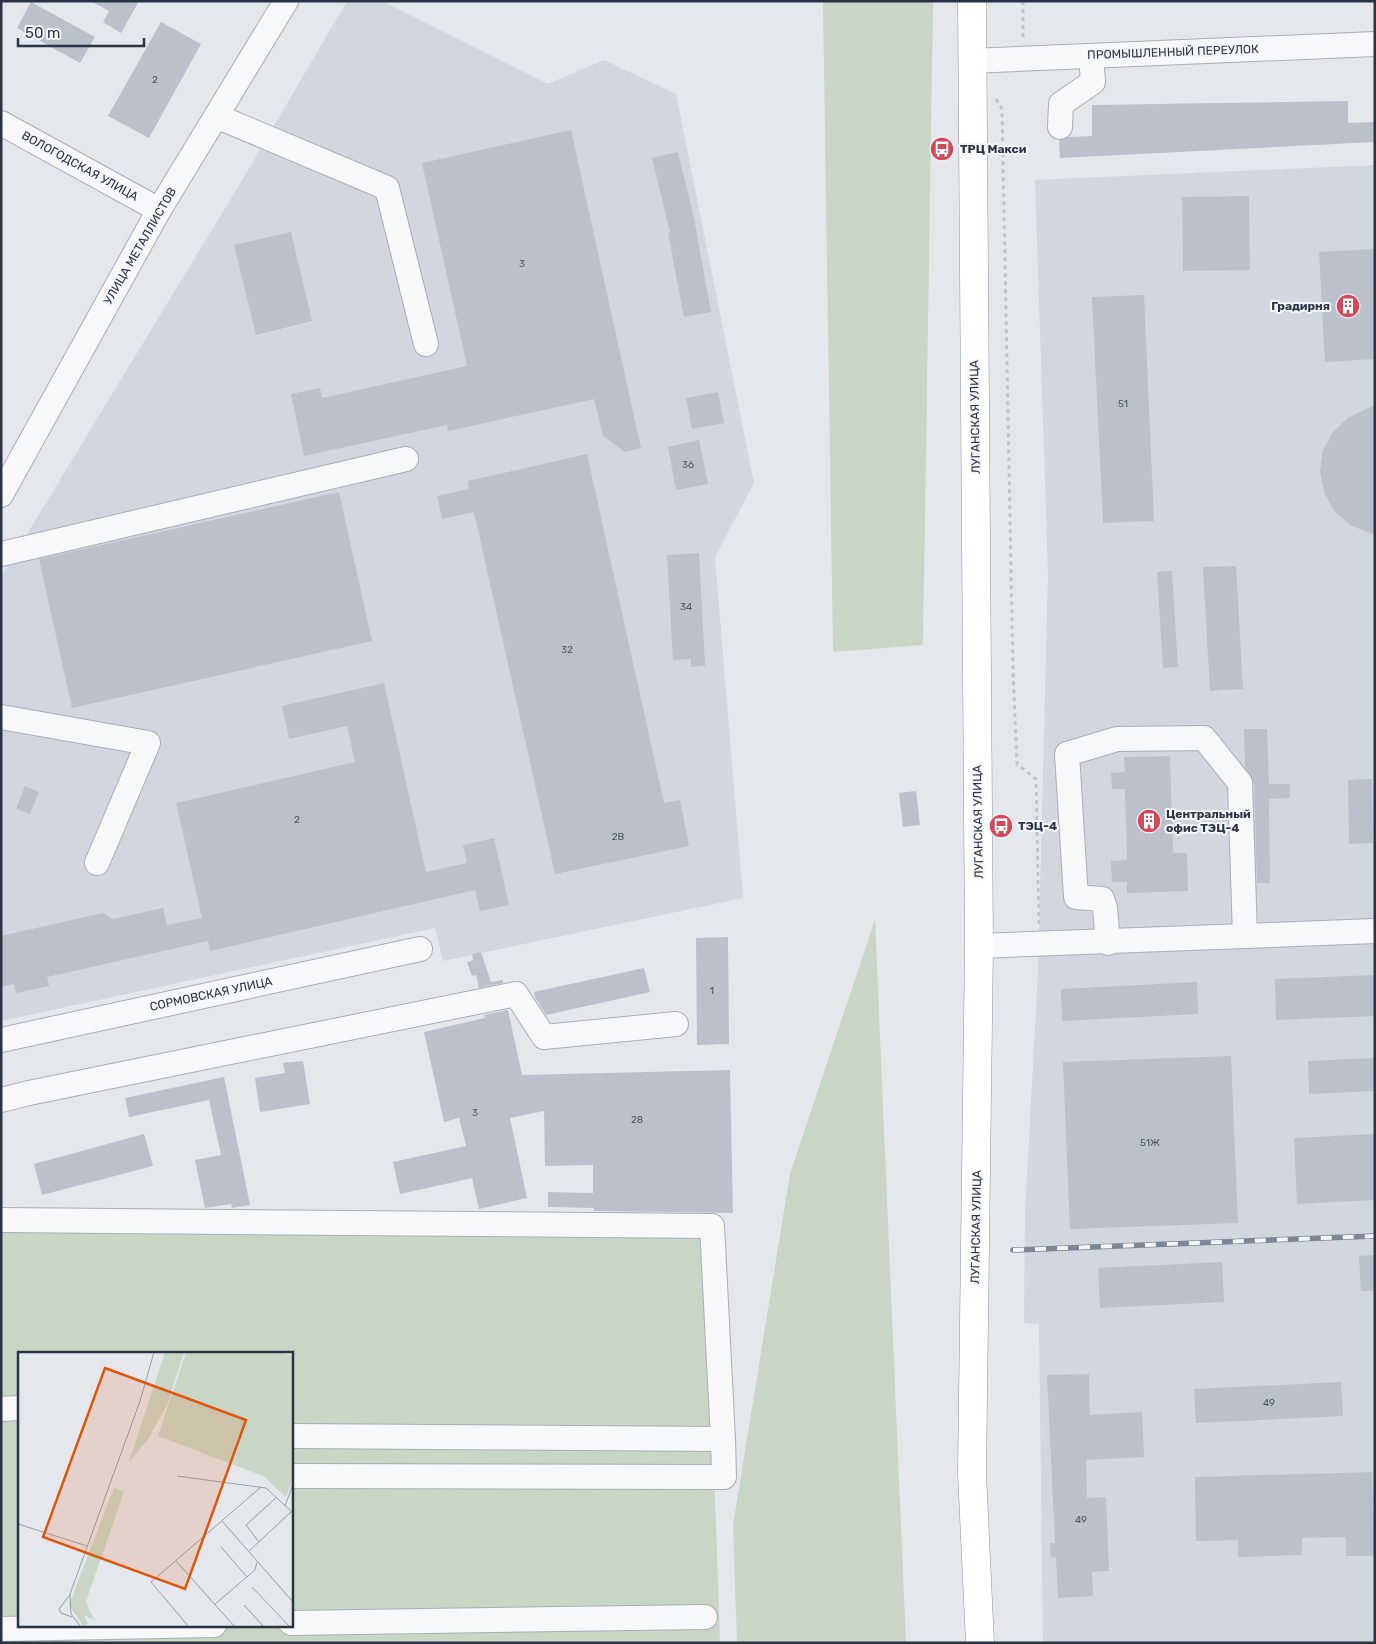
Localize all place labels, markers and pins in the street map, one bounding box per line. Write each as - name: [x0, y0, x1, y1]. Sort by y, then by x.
- bus stop icon: ТРЦ Макси: [929, 136, 955, 162]
- place label: ТРЦ Макси: [960, 142, 1027, 156]
- building icon: Градирня: [1335, 293, 1361, 319]
- place label: Градирня: [1271, 299, 1330, 313]
- place label: Центральный офис ТЭЦ-4: [1166, 807, 1251, 835]
- building icon: Центральный офис ТЭЦ-4: [1136, 808, 1162, 834]
- bus stop icon: ТЭЦ-4: [988, 813, 1014, 839]
- place label: ТЭЦ-4: [1018, 819, 1057, 833]

